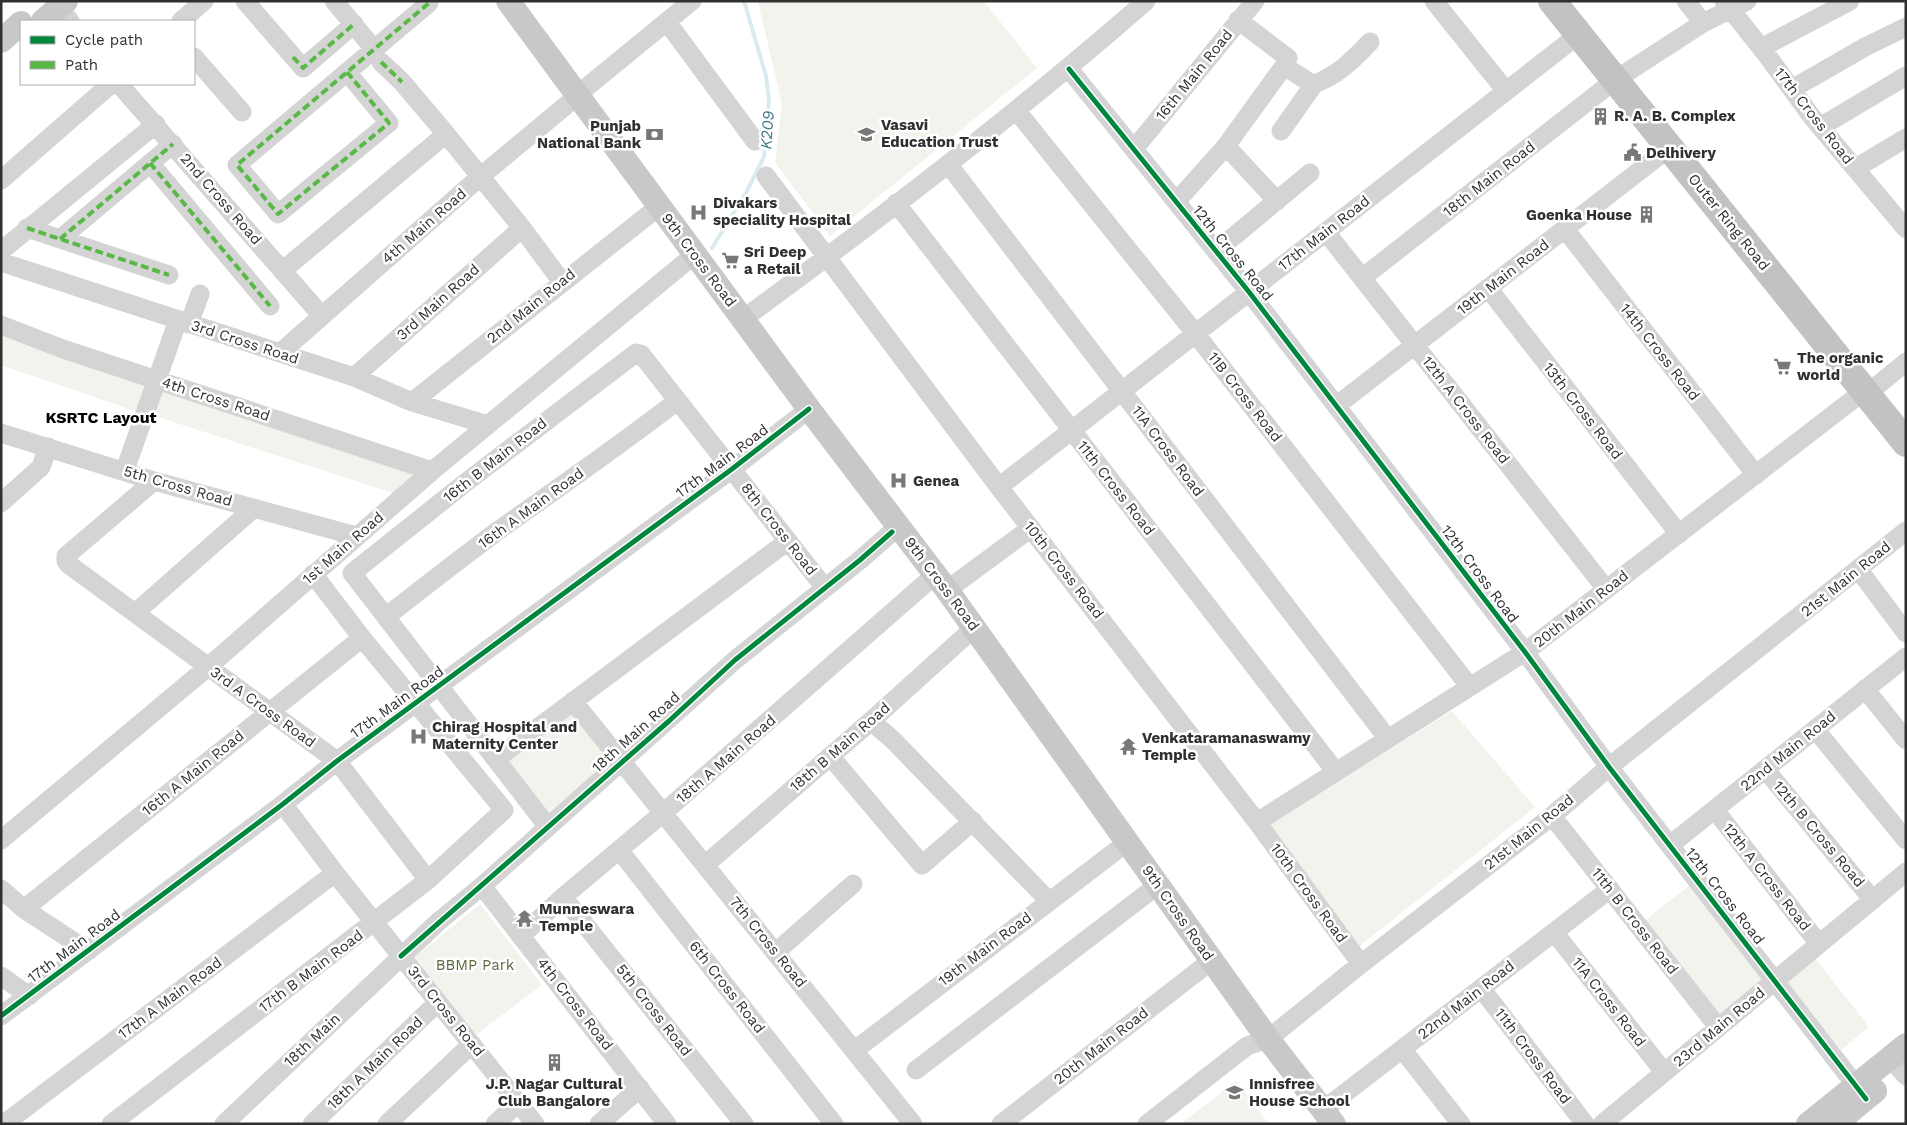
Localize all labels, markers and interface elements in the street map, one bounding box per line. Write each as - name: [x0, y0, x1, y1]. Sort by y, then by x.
- legend: [20, 20, 195, 85]
- street label: 16th Main Road: [1152, 26, 1236, 124]
- text: Cycle path: [65, 31, 143, 49]
- text: Path: [65, 56, 98, 74]
- street label: 17th Cross Road: [1771, 64, 1857, 168]
- building icon: R. A. B. Complex: [1590, 106, 1610, 126]
- place label: R. A. B. Complex: [1614, 107, 1736, 125]
- water label: K209: [756, 110, 778, 150]
- place label: Vasavi Education Trust: [881, 116, 999, 151]
- place label: Punjab National Bank: [537, 117, 642, 152]
- school or university icon: Vasavi Education Trust: [857, 124, 877, 144]
- bank icon: Punjab National Bank: [645, 125, 665, 145]
- street label: 18th Main Road: [1439, 137, 1539, 221]
- public building icon: Delhivery: [1622, 143, 1642, 163]
- place label: Delhivery: [1646, 144, 1716, 162]
- street label: 2nd Cross Road: [176, 150, 266, 248]
- street label: Outer Ring Road: [1684, 170, 1774, 274]
- street label: 4th Main Road: [378, 184, 470, 268]
- street label: 17th Main Road: [1275, 192, 1373, 274]
- place label: Divakars speciality Hospital: [713, 194, 851, 229]
- street label: 12th Cross Road: [1189, 201, 1277, 305]
- hospital icon: Divakars speciality Hospital: [689, 202, 709, 222]
- building icon: Goenka House: [1636, 205, 1656, 225]
- place label: Goenka House: [1526, 206, 1632, 224]
- street label: 9th Cross Road: [658, 210, 740, 310]
- street label: 19th Main Road: [1453, 235, 1553, 319]
- place label: Sri Deep a Retail: [744, 243, 806, 278]
- supermarket icon: Sri Deep a Retail: [720, 251, 740, 271]
- street label: 3rd Main Road: [393, 260, 483, 344]
- street label: 2nd Main Road: [483, 265, 579, 347]
- street label: 14th Cross Road: [1616, 300, 1704, 404]
- street label: 3rd Cross Road: [189, 316, 301, 368]
- street label: 11B Cross Road: [1204, 348, 1286, 446]
- place label: The organic world: [1797, 349, 1884, 384]
- street label: 12th A Cross Road: [1418, 353, 1514, 467]
- supermarket icon: The organic world: [1773, 357, 1793, 377]
- street label: 13th Cross Road: [1540, 359, 1626, 463]
- street label: 4th Cross Road: [160, 373, 272, 425]
- street label: 11A Cross Road: [1128, 402, 1208, 500]
- district label: KSRTC Layout: [45, 408, 157, 427]
- street label: 16th B Main Road: [440, 414, 550, 506]
- street label: 17th Main Road: [672, 420, 772, 502]
- street label: 11th Cross Road: [1073, 437, 1159, 539]
- street label: 5th Cross Road: [122, 462, 234, 510]
- street label: 16th A Main Road: [475, 464, 587, 552]
- hospital icon: Genea: [889, 471, 909, 491]
- place label: Genea: [913, 472, 960, 490]
- street label: 8th Cross Road: [737, 479, 821, 579]
- street label: 1st Main Road: [299, 508, 387, 588]
- street label: 10th Cross Road: [1020, 518, 1108, 622]
- street label: 12th Cross Road: [1437, 521, 1523, 627]
- street label: 9th Cross Road: [901, 534, 983, 634]
- street label: 21st Main Road: [1798, 537, 1894, 621]
- street label: 20th Main Road: [1530, 567, 1632, 651]
- street label: 17th Main Road: [347, 662, 447, 742]
- street label: 3rd A Cross Road: [207, 663, 319, 751]
- street label: 18th Main Road: [588, 688, 684, 776]
- street label: 18th B Main Road: [786, 699, 894, 795]
- street label: 22nd Main Road: [1737, 707, 1839, 795]
- street label: 18th A Main Road: [673, 711, 779, 807]
- place label: Chirag Hospital and Maternity Center: [432, 718, 577, 753]
- street label: 16th A Main Road: [138, 726, 248, 820]
- hospital icon: Chirag Hospital and Maternity Center: [408, 726, 428, 746]
- place label: Venkataramanaswamy Temple: [1142, 729, 1311, 764]
- temple icon: Venkataramanaswamy Temple: [1118, 737, 1138, 757]
- street label: 12th B Cross Road: [1769, 777, 1869, 891]
- street label: 21st Main Road: [1481, 790, 1577, 874]
- street label: 12th A Cross Road: [1719, 820, 1815, 934]
- street label: 10th Cross Road: [1267, 840, 1351, 946]
- street label: 12th Cross Road: [1682, 844, 1768, 948]
- street label: 9th Cross Road: [1138, 862, 1218, 964]
- street label: 11th B Cross Road: [1588, 864, 1682, 978]
- street label: 7th Cross Road: [726, 893, 810, 991]
- place label: Munneswara Temple: [539, 900, 634, 935]
- street label: 17th Main Road: [24, 905, 124, 987]
- temple icon: Munneswara Temple: [515, 908, 535, 928]
- street label: 19th Main Road: [935, 908, 1035, 990]
- street label: 17th B Main Road: [255, 926, 367, 1016]
- street label: 6th Cross Road: [685, 937, 769, 1037]
- street label: 17th A Main Road: [115, 953, 225, 1043]
- street label: 4th Cross Road: [533, 954, 617, 1054]
- street label: 11A Cross Road: [1568, 954, 1650, 1050]
- park label: BBMP Park: [436, 956, 515, 974]
- street label: 22nd Main Road: [1414, 957, 1518, 1043]
- street label: 5th Cross Road: [612, 960, 696, 1060]
- street label: 3rd Cross Road: [404, 962, 488, 1060]
- street label: 23rd Main Road: [1670, 983, 1768, 1071]
- street label: 20th Main Road: [1050, 1004, 1152, 1088]
- street label: 11th Cross Road: [1491, 1005, 1575, 1107]
- street label: 18th Main: [280, 1009, 344, 1071]
- street label: 18th A Main Road: [323, 1013, 427, 1113]
- building icon: J.P. Nagar Cultural Club Bangalore: [544, 1053, 564, 1073]
- place label: J.P. Nagar Cultural Club Bangalore: [485, 1075, 623, 1110]
- place label: Innisfree House School: [1249, 1075, 1350, 1110]
- school or university icon: Innisfree House School: [1225, 1083, 1245, 1103]

